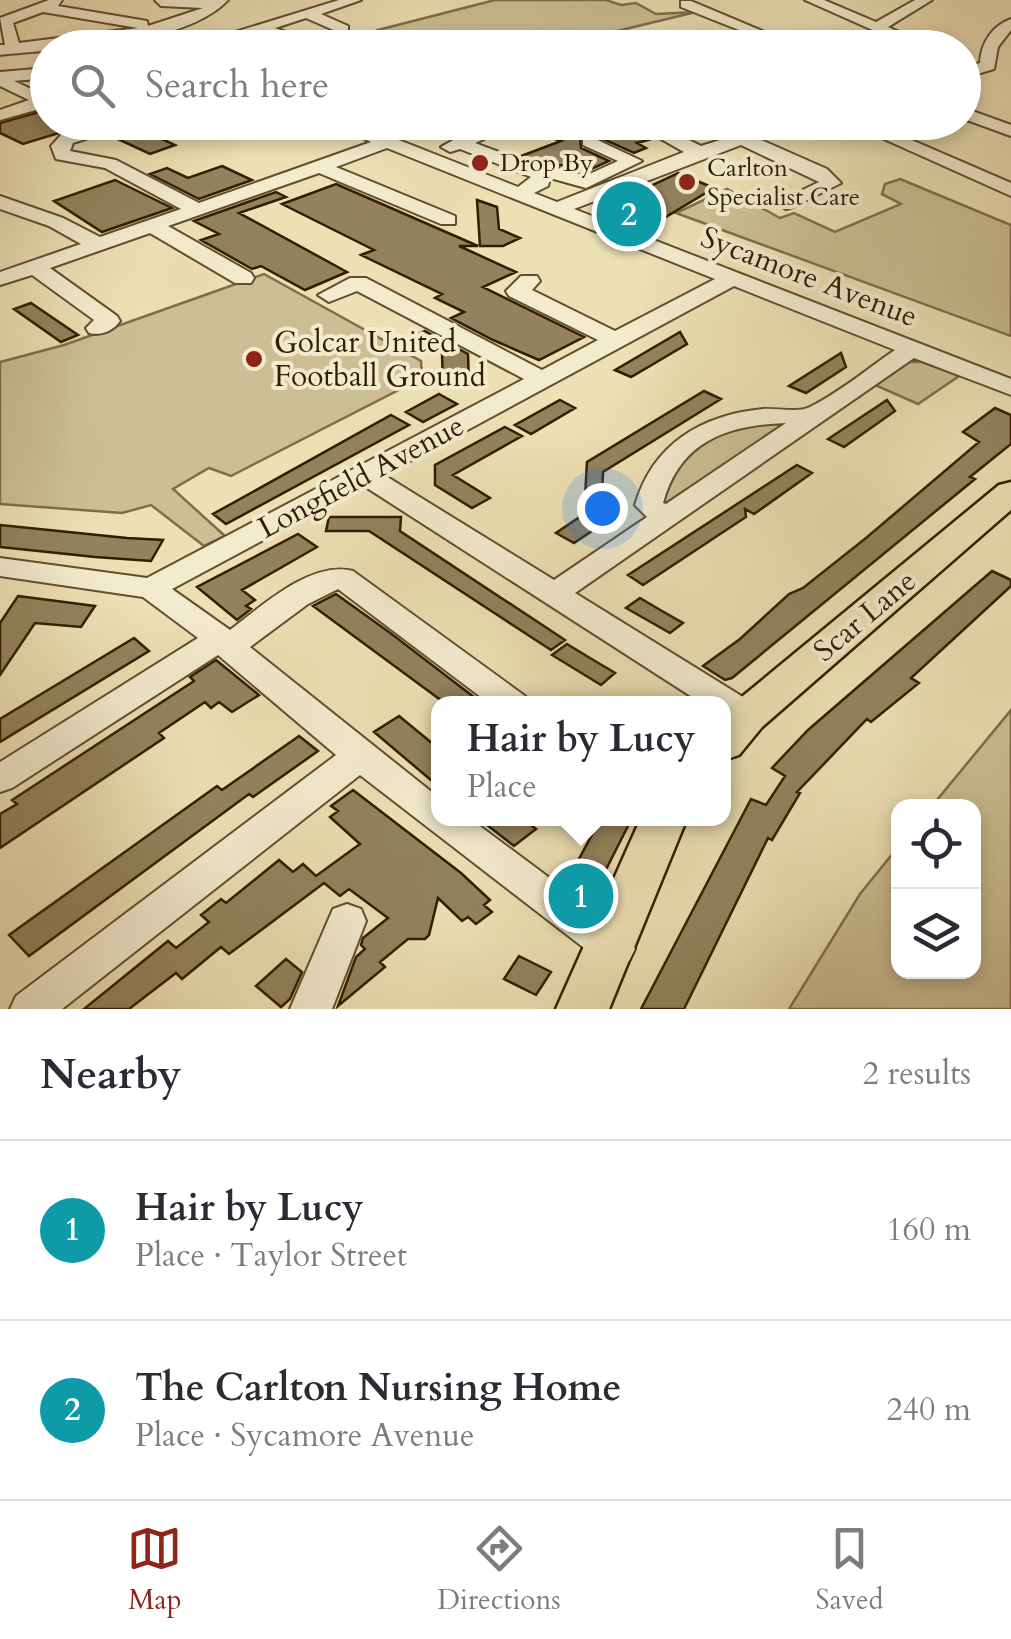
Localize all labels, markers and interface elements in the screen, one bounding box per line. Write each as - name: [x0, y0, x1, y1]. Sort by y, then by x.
- search box: [30, 30, 981, 140]
- icon: search: [65, 58, 120, 113]
- text: Search here: [145, 59, 329, 111]
- place label: Drop By: [500, 146, 593, 180]
- place label: Carlton Specialist Care: [707, 151, 860, 214]
- marker: Drop By: [469, 152, 491, 174]
- marker: Carlton Specialist Care: [676, 171, 698, 193]
- pin: 2: [596, 176, 662, 252]
- street label: Sycamore Avenue: [695, 217, 923, 337]
- place label: Golcar United Football Ground: [274, 322, 486, 397]
- marker: Golcar United Football Ground: [243, 348, 265, 370]
- street label: Longfield Avenue: [251, 405, 471, 549]
- your location: [577, 483, 628, 534]
- street label: Scar Lane: [805, 561, 925, 671]
- popup: [431, 696, 731, 826]
- text: Hair by Lucy: [467, 713, 695, 765]
- text: Place: [467, 765, 537, 809]
- map controls: [891, 799, 981, 979]
- button: locate: [891, 799, 981, 889]
- pin: 1: [548, 858, 614, 934]
- button: layers: [891, 889, 981, 979]
- text: Nearby: [40, 1046, 182, 1103]
- text: 2 results: [863, 1052, 971, 1096]
- text: Hair by Lucy: [135, 1182, 364, 1234]
- text: 1: [64, 1208, 81, 1252]
- text: 160 m: [886, 1208, 971, 1252]
- text: Place · Taylor Street: [135, 1234, 407, 1278]
- text: The Carlton Nursing Home: [135, 1362, 621, 1414]
- text: 2: [64, 1388, 81, 1432]
- text: 240 m: [886, 1388, 971, 1432]
- text: Place · Sycamore Avenue: [135, 1414, 475, 1458]
- tab: Map: [127, 1521, 182, 1619]
- tab: Directions: [437, 1521, 561, 1619]
- tab: Saved: [816, 1521, 884, 1619]

